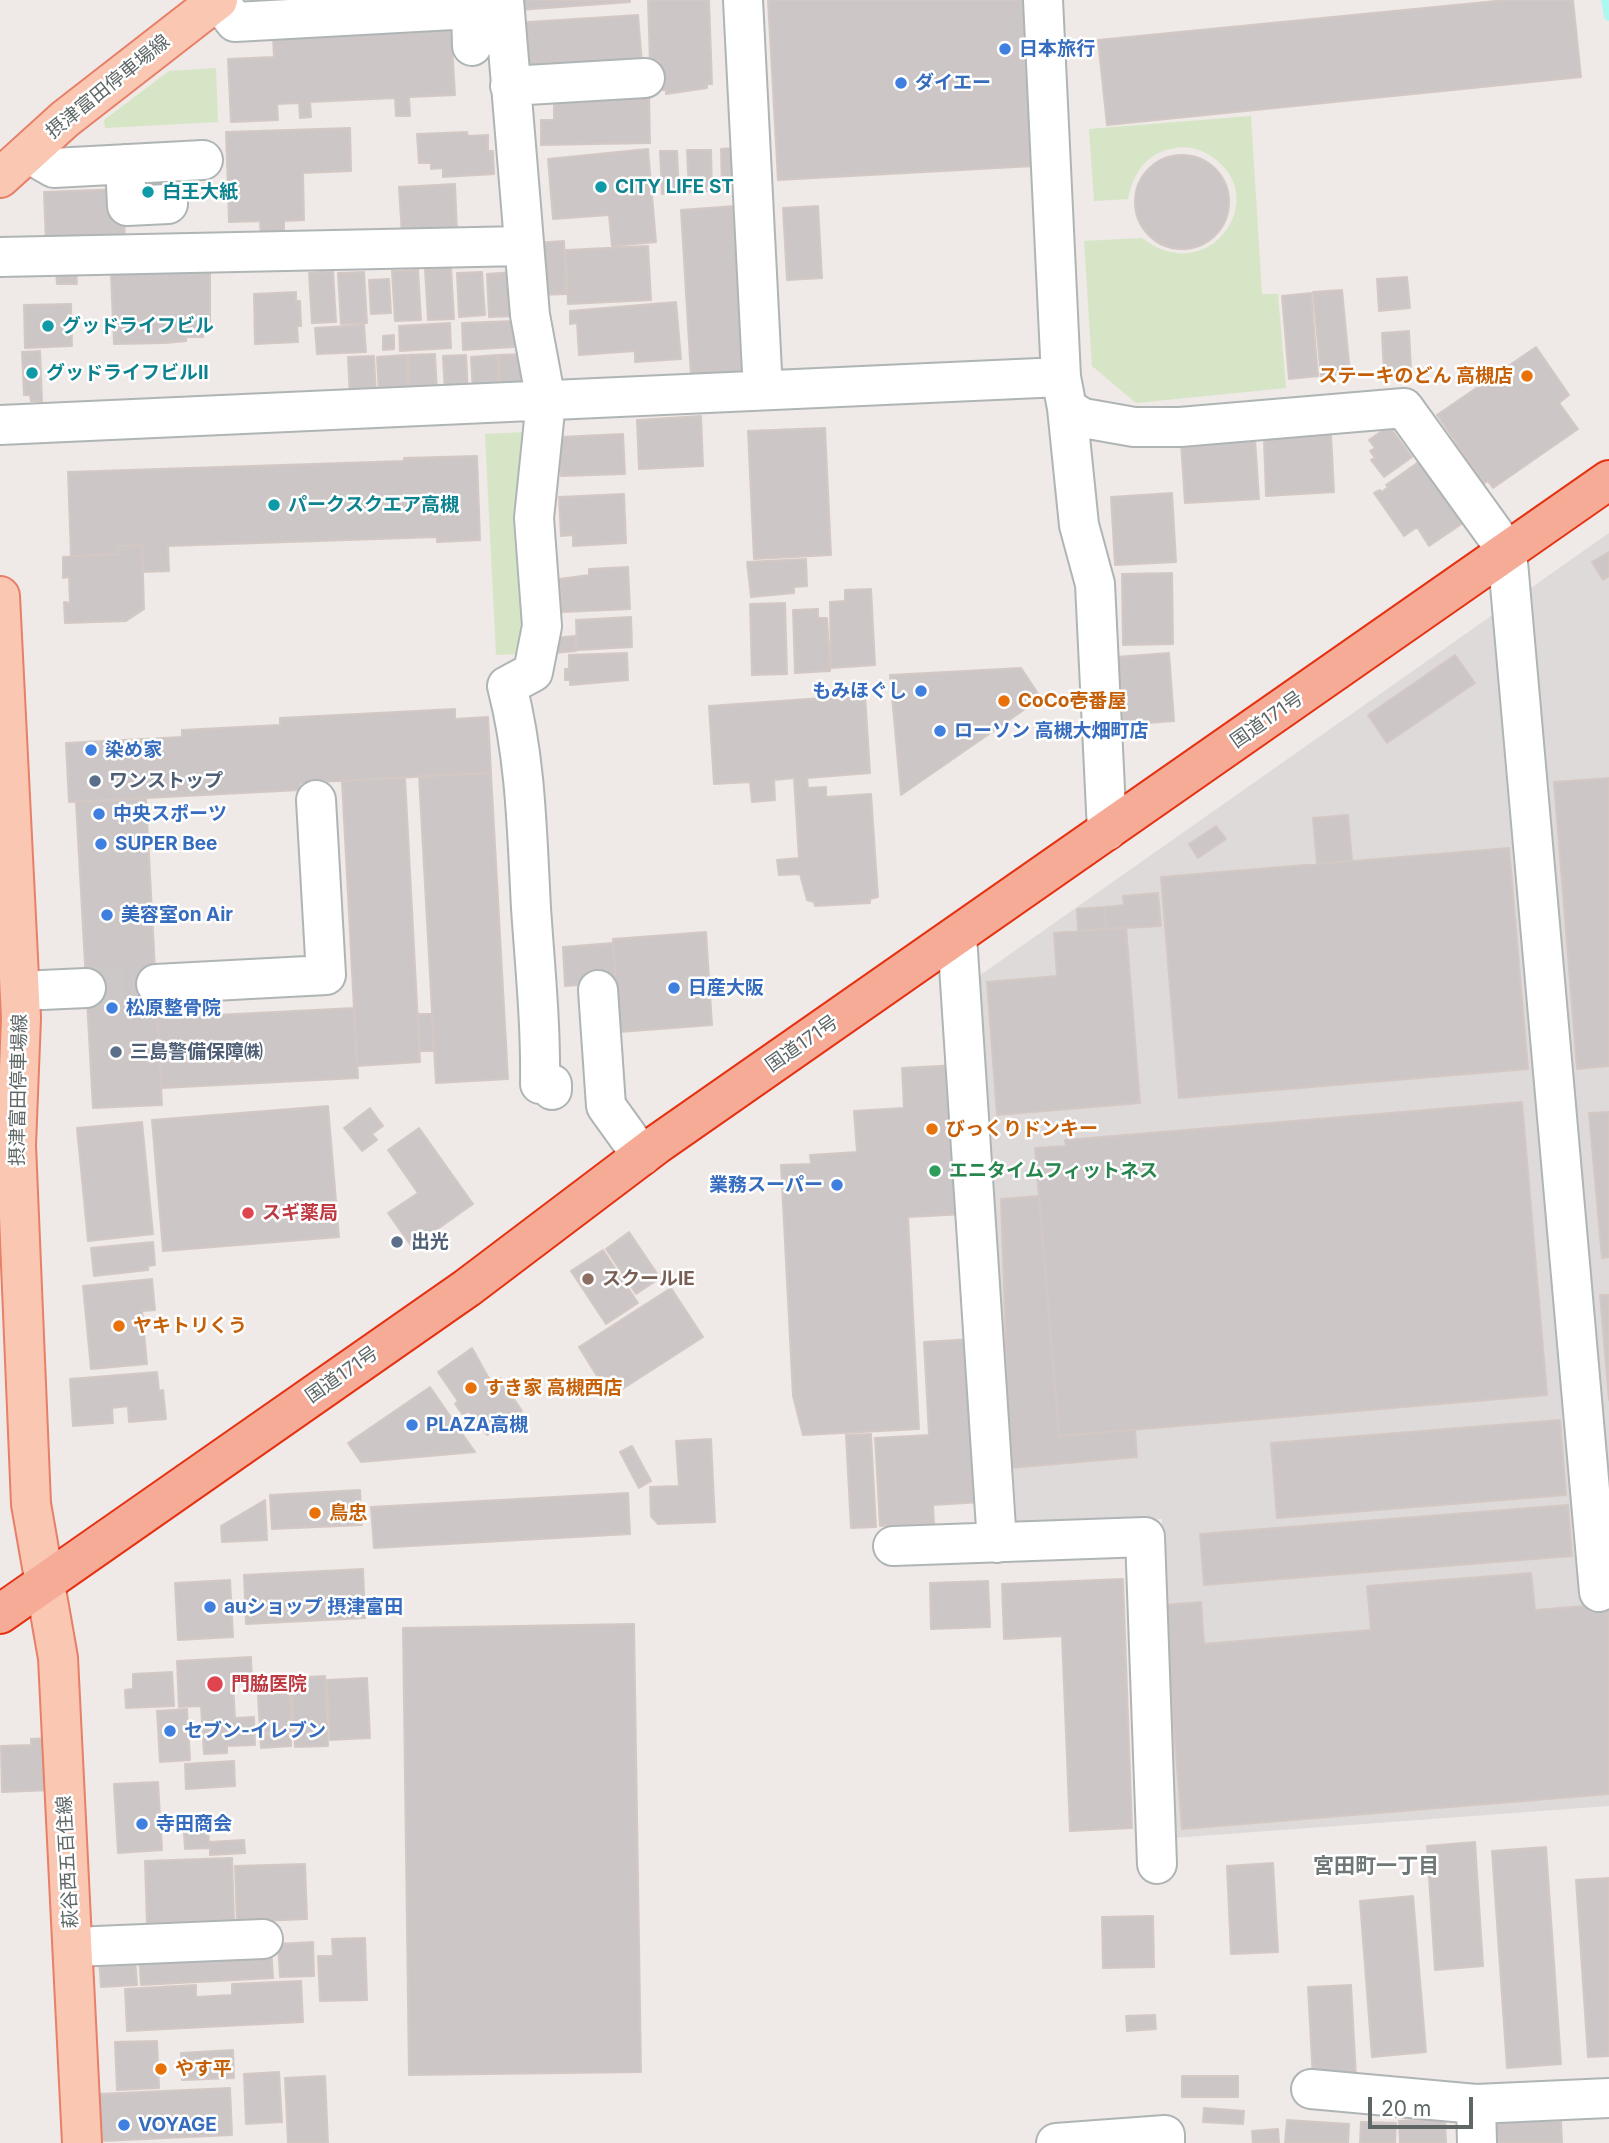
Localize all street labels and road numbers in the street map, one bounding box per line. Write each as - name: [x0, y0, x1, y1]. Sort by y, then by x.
- street label: 摂津富田停車場線: [42, 30, 174, 144]
- street label: 国道171号: [1226, 687, 1308, 753]
- street label: 国道171号: [761, 1011, 843, 1077]
- street label: 摂津富田停車場線: [6, 1014, 32, 1166]
- street label: 国道171号: [301, 1342, 383, 1408]
- street label: 萩谷西五百住線: [53, 1795, 83, 1929]

